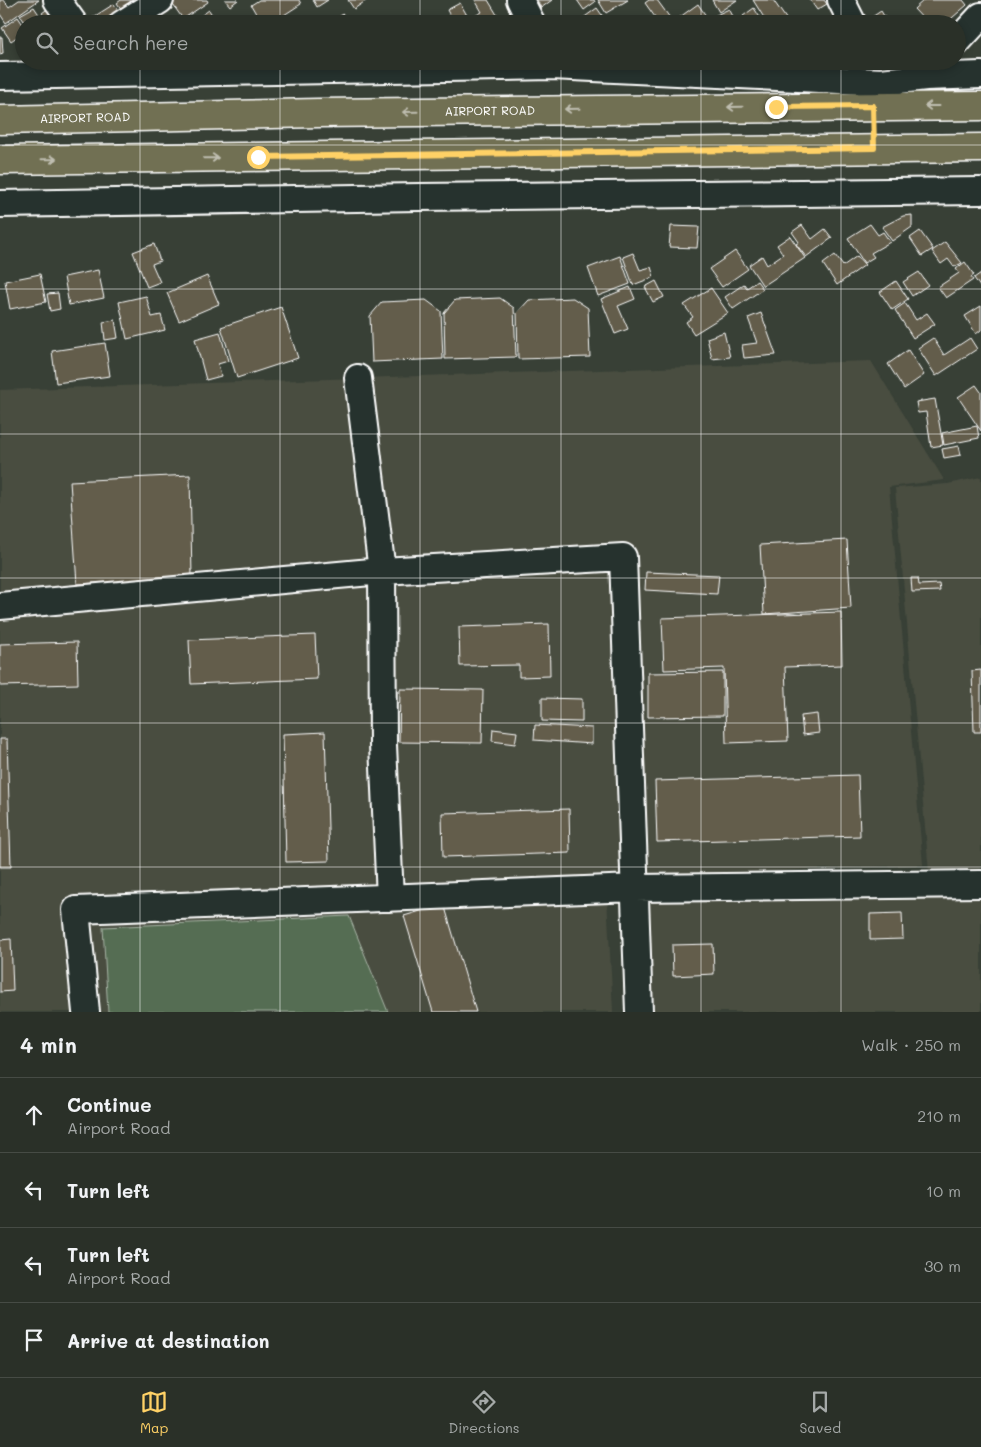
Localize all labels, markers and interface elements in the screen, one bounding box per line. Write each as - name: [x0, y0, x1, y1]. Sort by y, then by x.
- search box: [15, 15, 966, 70]
- icon: search: [33, 29, 61, 57]
- text: Search here: [73, 30, 189, 55]
- route end: [765, 96, 788, 119]
- one-way arrow: [925, 101, 941, 110]
- street label: AIRPORT ROAD: [445, 102, 535, 119]
- one-way arrow: [727, 102, 744, 112]
- one-way arrow: [565, 104, 581, 114]
- one-way arrow: [402, 107, 418, 116]
- street label: AIRPORT ROAD: [40, 108, 130, 126]
- route start: [247, 146, 270, 169]
- one-way arrow: [202, 153, 219, 163]
- one-way arrow: [40, 154, 56, 164]
- text: 4 min: [20, 1031, 77, 1058]
- text: Walk · 250 m: [861, 1034, 961, 1055]
- text: Continue: [67, 1092, 152, 1117]
- icon: ahead: [20, 1101, 48, 1129]
- text: 210 m: [917, 1105, 961, 1126]
- text: Airport Road: [67, 1117, 170, 1138]
- icon: left: [20, 1176, 48, 1204]
- text: Turn left: [67, 1178, 150, 1203]
- text: 10 m: [926, 1180, 961, 1201]
- text: Turn left: [67, 1242, 150, 1267]
- icon: left: [20, 1251, 48, 1279]
- text: 30 m: [924, 1255, 961, 1276]
- text: Airport Road: [67, 1267, 170, 1288]
- icon: arrive: [20, 1326, 48, 1354]
- text: Arrive at destination: [67, 1328, 270, 1353]
- tab: Map: [140, 1388, 168, 1437]
- tab: Directions: [448, 1388, 520, 1437]
- tab: Saved: [799, 1388, 841, 1437]

